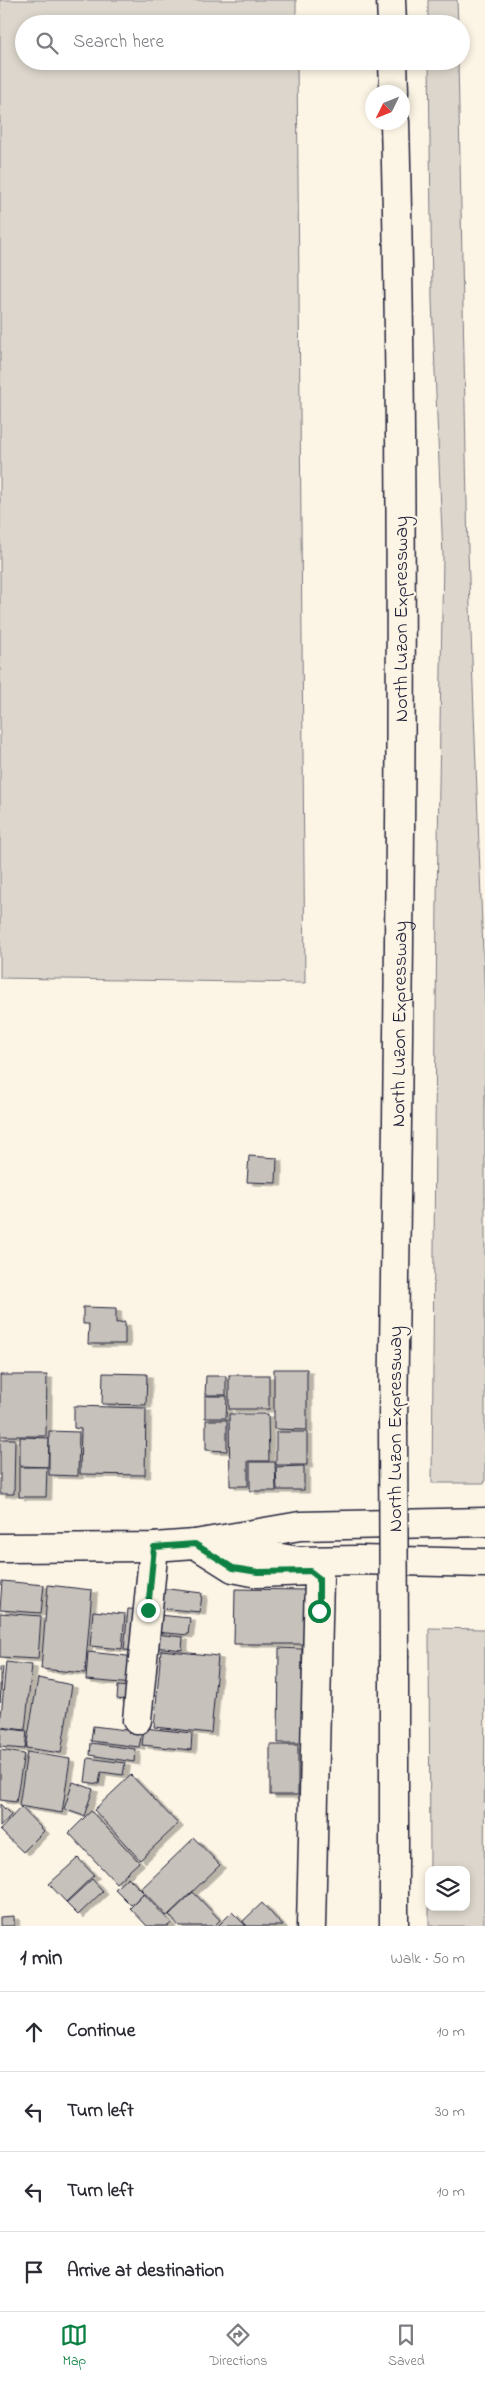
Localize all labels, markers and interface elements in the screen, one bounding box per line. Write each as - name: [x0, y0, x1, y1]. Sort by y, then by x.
- search box: [15, 15, 470, 70]
- icon: search: [33, 29, 61, 57]
- text: Search here: [73, 29, 164, 56]
- north arrow: [365, 85, 410, 130]
- street label: North Luzon Expressway: [388, 516, 417, 722]
- street label: North Luzon Expressway: [385, 921, 416, 1127]
- street label: North Luzon Expressway: [382, 1326, 411, 1532]
- route end: [137, 1599, 160, 1622]
- route start: [308, 1600, 331, 1623]
- map controls: [425, 1866, 470, 1911]
- button: layers: [425, 1866, 470, 1911]
- text: 1 min: [20, 1944, 62, 1974]
- text: Walk · 50 m: [390, 1947, 465, 1971]
- icon: ahead: [20, 2018, 48, 2046]
- text: Continue: [67, 2018, 135, 2045]
- text: 10 m: [437, 2020, 465, 2044]
- icon: left: [20, 2098, 48, 2126]
- text: Turn left: [67, 2098, 134, 2125]
- text: 30 m: [435, 2100, 465, 2124]
- icon: left: [20, 2178, 48, 2206]
- text: Turn left: [67, 2178, 134, 2205]
- text: 10 m: [437, 2180, 465, 2204]
- icon: arrive: [20, 2258, 48, 2286]
- text: Arrive at destination: [67, 2258, 224, 2285]
- tab: Map: [60, 2321, 88, 2372]
- tab: Directions: [209, 2321, 267, 2372]
- tab: Saved: [388, 2321, 425, 2372]

